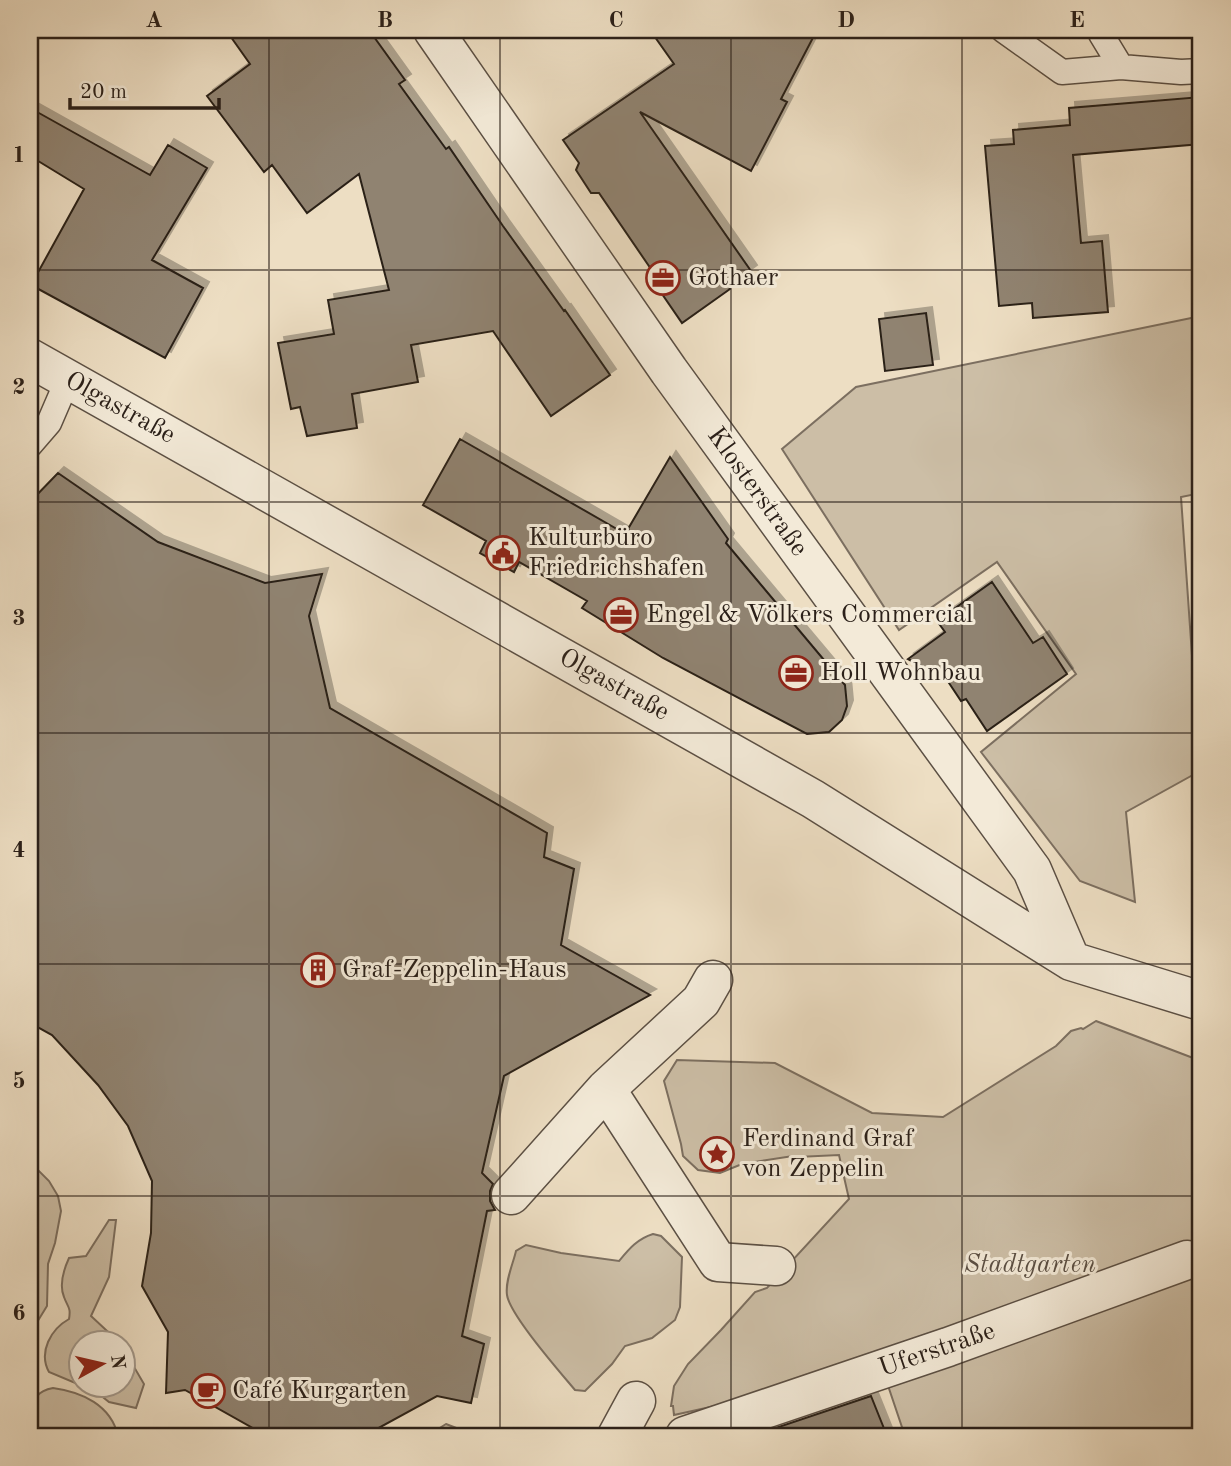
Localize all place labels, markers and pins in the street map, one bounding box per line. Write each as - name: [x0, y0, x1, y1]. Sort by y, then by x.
- office icon: Gothaer: [644, 259, 682, 297]
- place label: Gothaer: [688, 265, 779, 291]
- place label: Kulturbüro Friedrichshafen: [528, 525, 705, 581]
- public building icon: Kulturbüro Friedrichshafen: [484, 534, 522, 572]
- office icon: Engel & Völkers Commercial: [602, 596, 640, 634]
- place label: Engel & Völkers Commercial: [646, 602, 973, 628]
- office icon: Holl Wohnbau: [777, 654, 815, 692]
- place label: Holl Wohnbau: [820, 660, 981, 686]
- building icon: Graf-Zeppelin-Haus: [299, 951, 337, 989]
- place label: Graf-Zeppelin-Haus: [342, 957, 566, 983]
- place label: Ferdinand Graf von Zeppelin: [742, 1126, 915, 1182]
- place icon: Ferdinand Graf von Zeppelin: [698, 1135, 736, 1173]
- cafe icon: Café Kurgarten: [189, 1372, 227, 1410]
- place label: Café Kurgarten: [232, 1378, 407, 1404]

